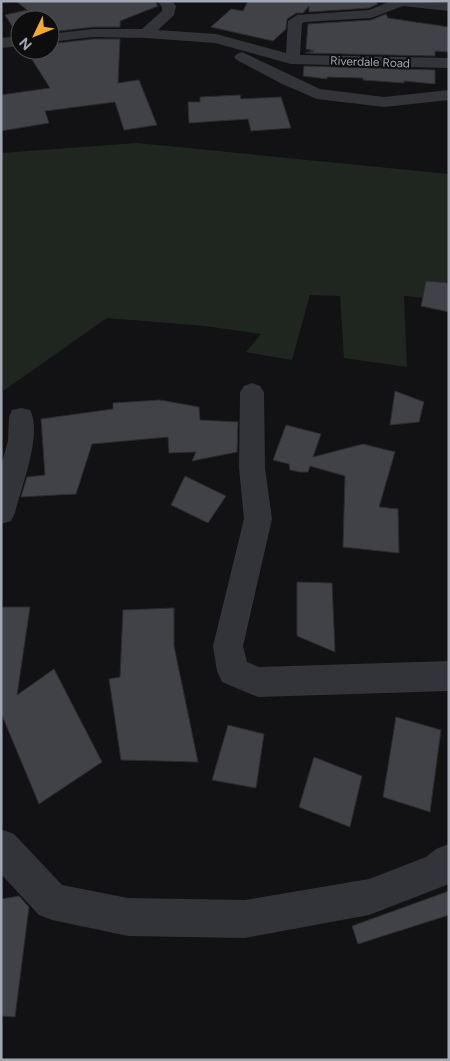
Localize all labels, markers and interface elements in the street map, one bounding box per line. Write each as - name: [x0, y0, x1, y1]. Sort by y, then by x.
- north arrow: [10, 10, 60, 60]
- text: N: [16, 34, 36, 53]
- street label: Riverdale Road: [330, 54, 410, 70]

